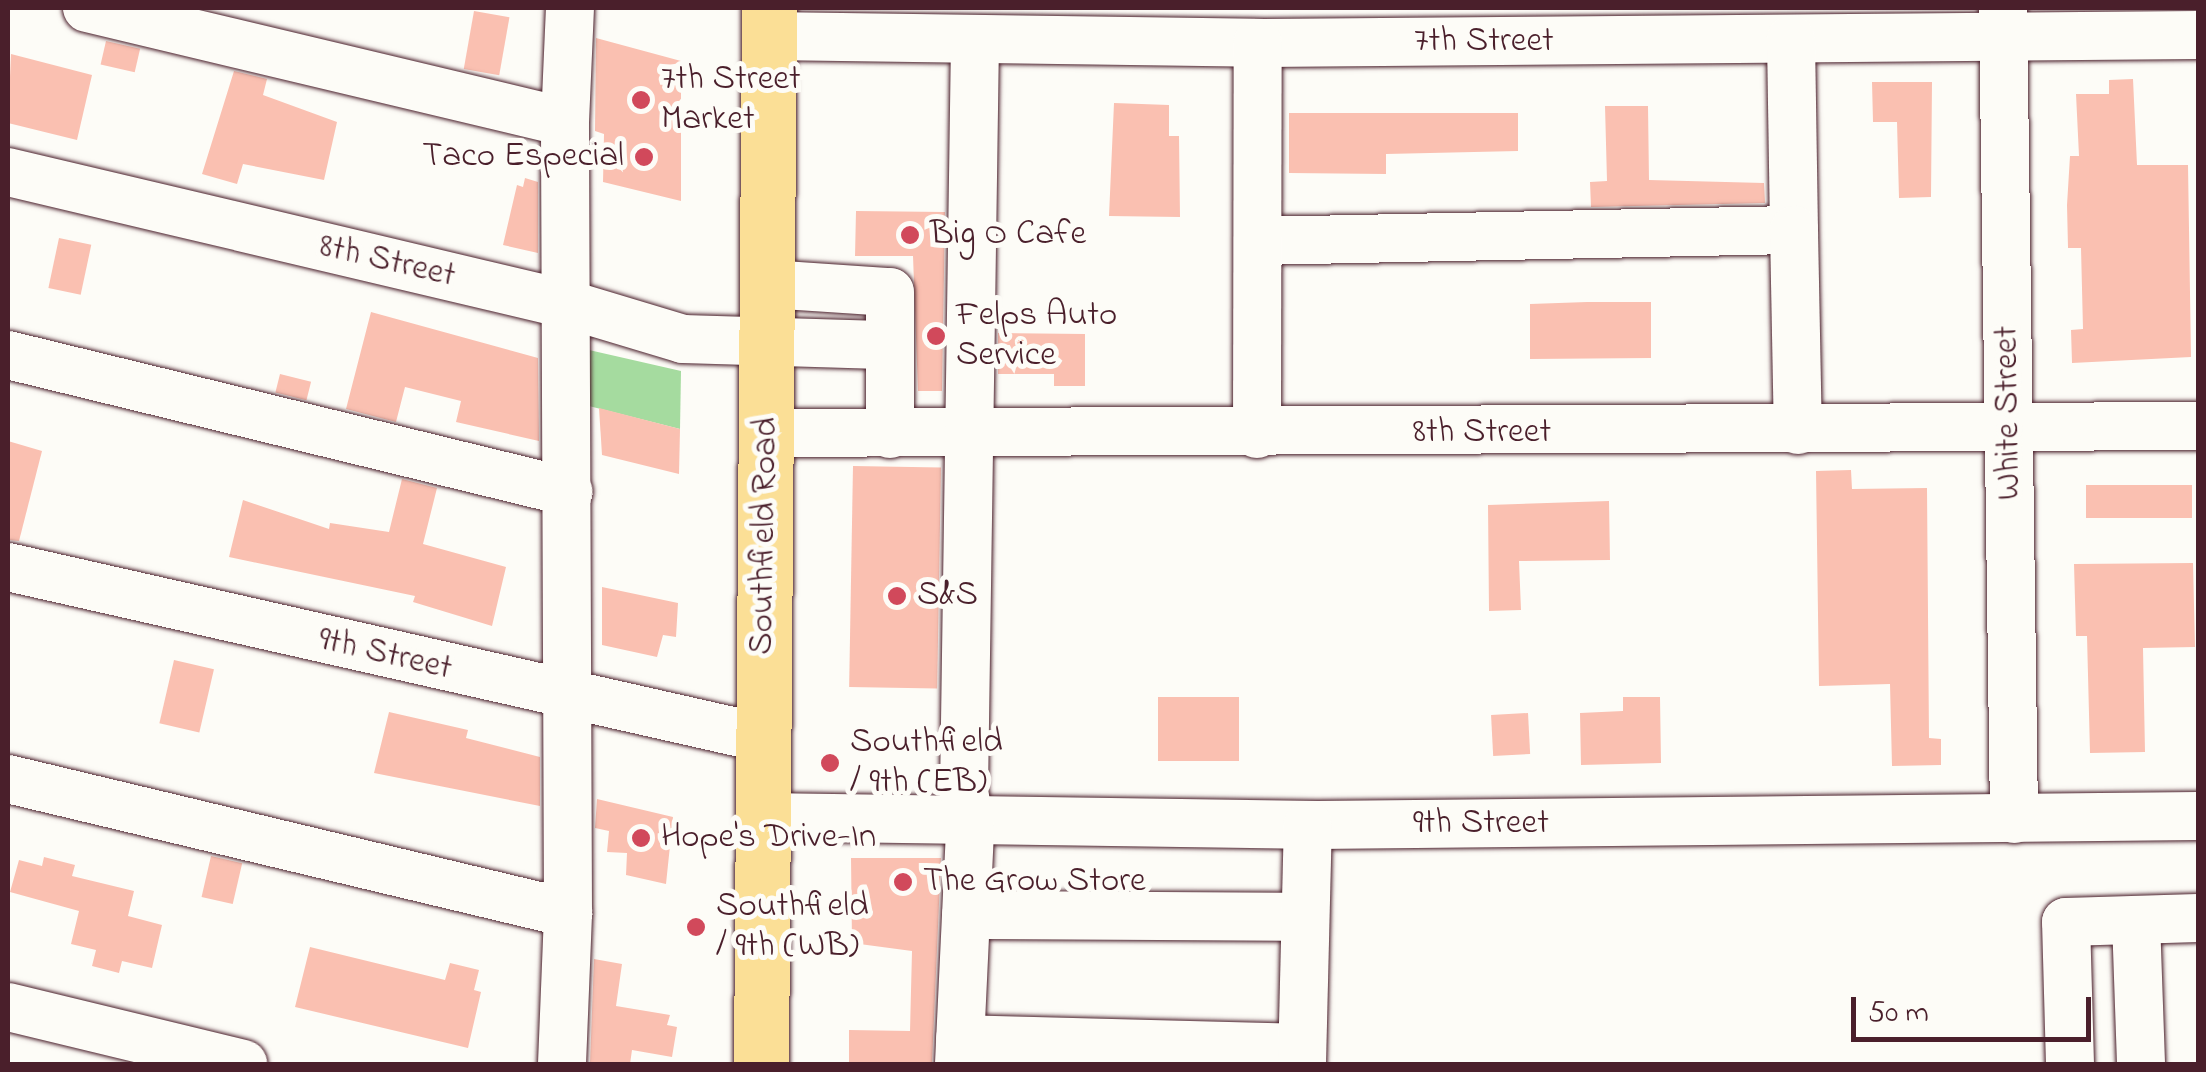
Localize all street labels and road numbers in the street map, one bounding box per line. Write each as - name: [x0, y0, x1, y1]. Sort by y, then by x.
- street label: 7th Street: [1414, 21, 1554, 63]
- street label: 8th Street: [315, 226, 459, 298]
- street label: White Street: [1986, 325, 2032, 501]
- street label: 8th Street: [1413, 412, 1551, 454]
- street label: Southfield Road: [742, 417, 788, 655]
- street label: 9th Street: [314, 619, 456, 691]
- street label: 9th Street: [1413, 803, 1549, 845]

